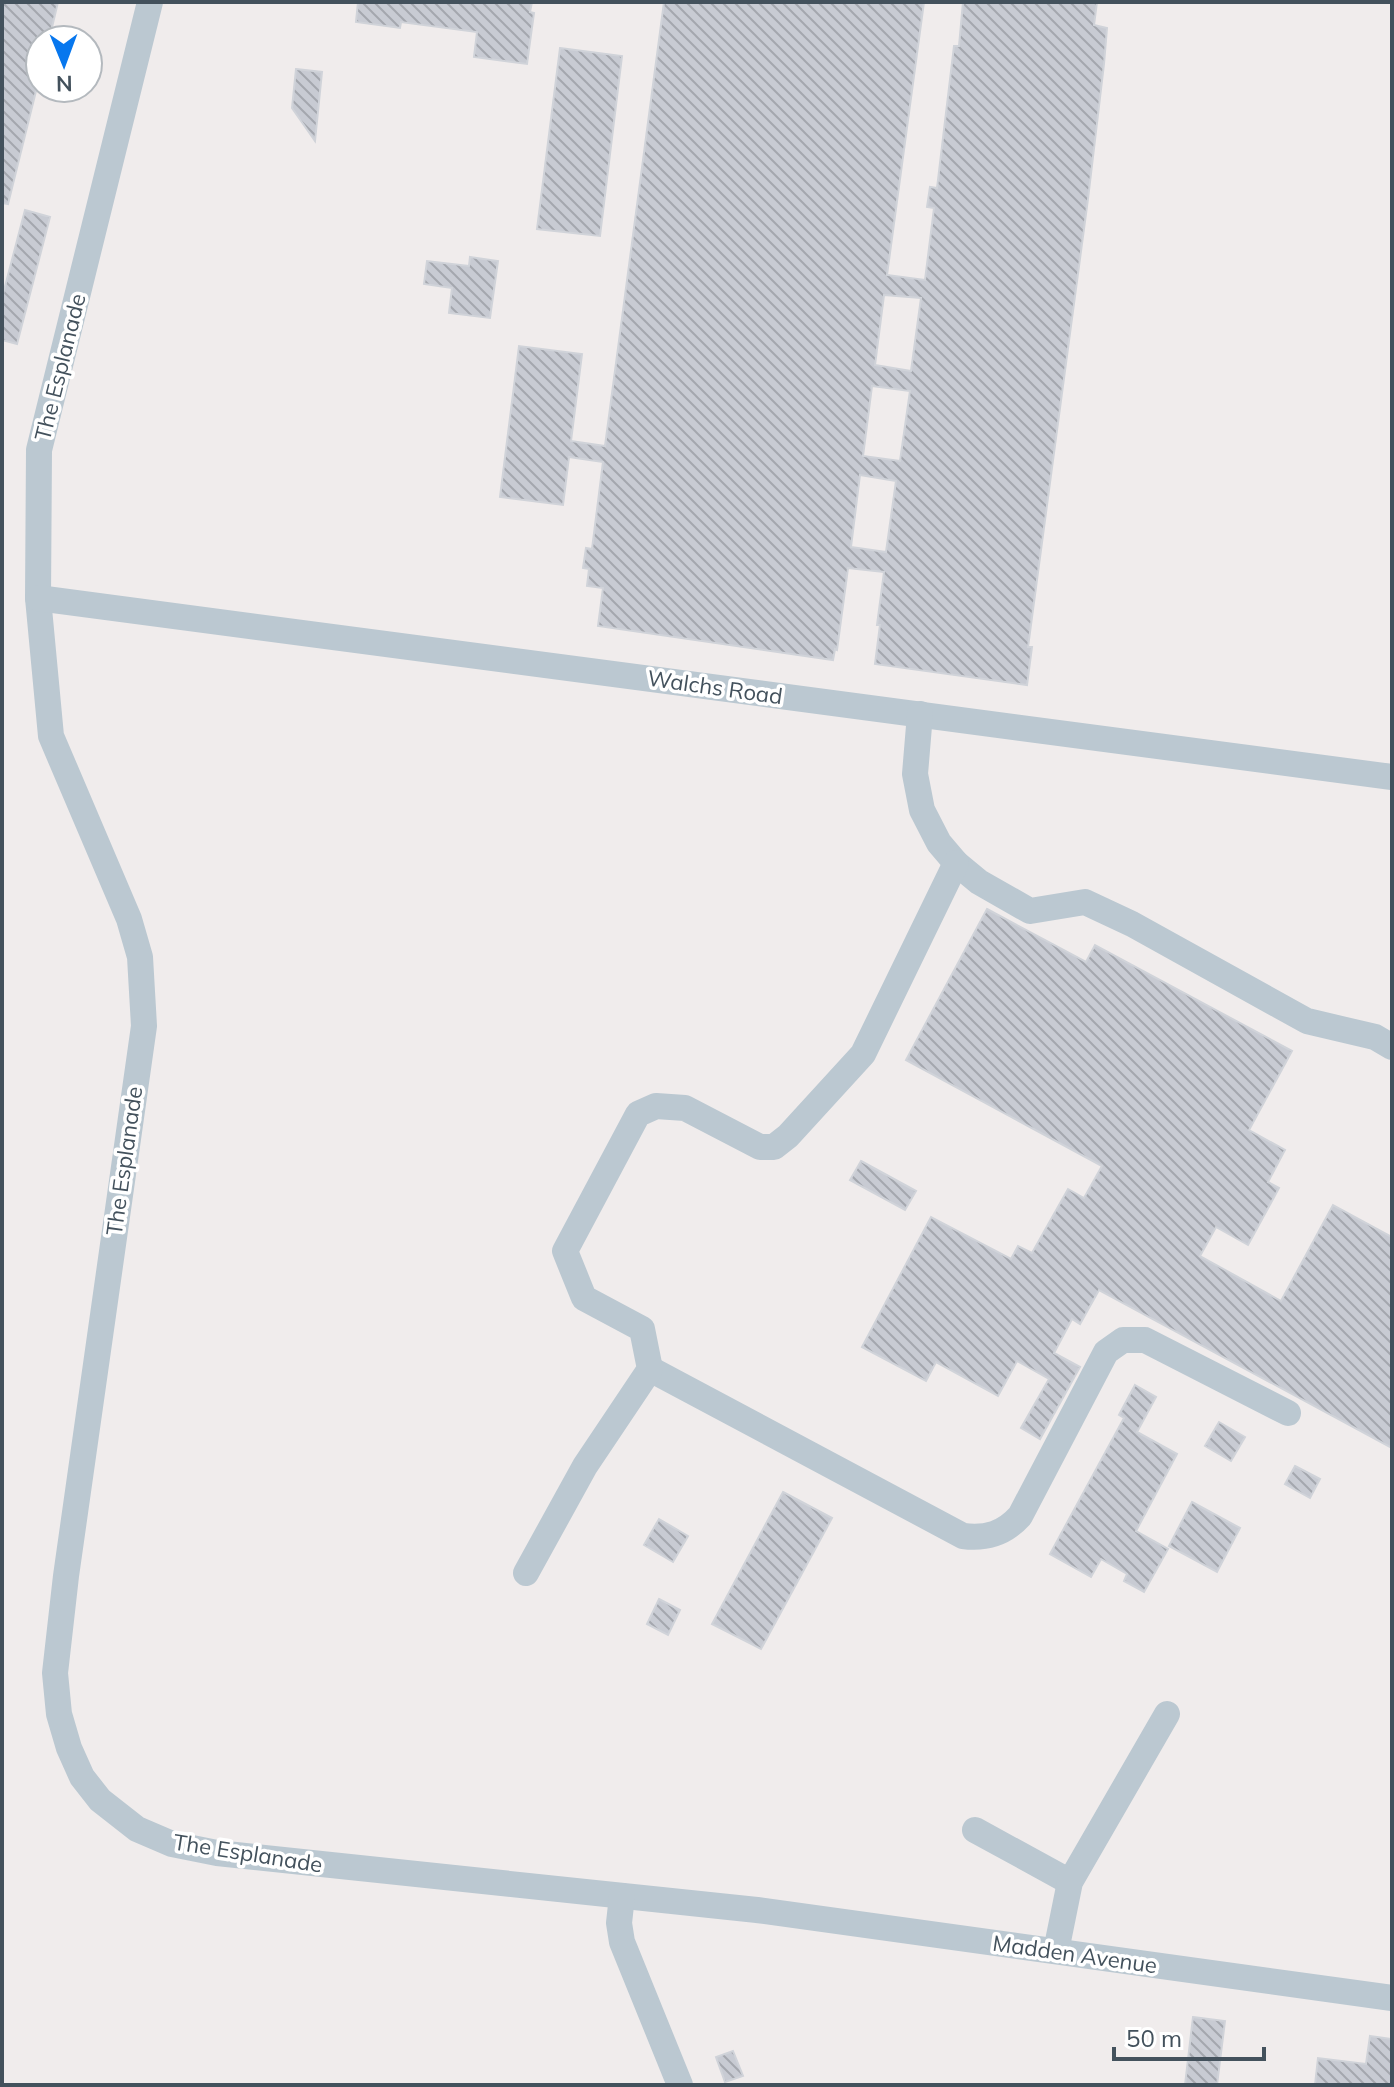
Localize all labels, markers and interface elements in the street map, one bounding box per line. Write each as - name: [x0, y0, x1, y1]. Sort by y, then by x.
- north arrow: [24, 24, 104, 104]
- text: N: [56, 70, 73, 98]
- street label: The Esplanade: [28, 291, 92, 443]
- street label: Walchs Road: [646, 664, 784, 710]
- street label: The Esplanade: [100, 1085, 148, 1237]
- street label: The Esplanade: [172, 1827, 324, 1879]
- street label: Madden Avenue: [991, 1929, 1159, 1979]
- scale bar: [1114, 2011, 1264, 2061]
- text: 50 m: [1126, 2023, 1182, 2053]

